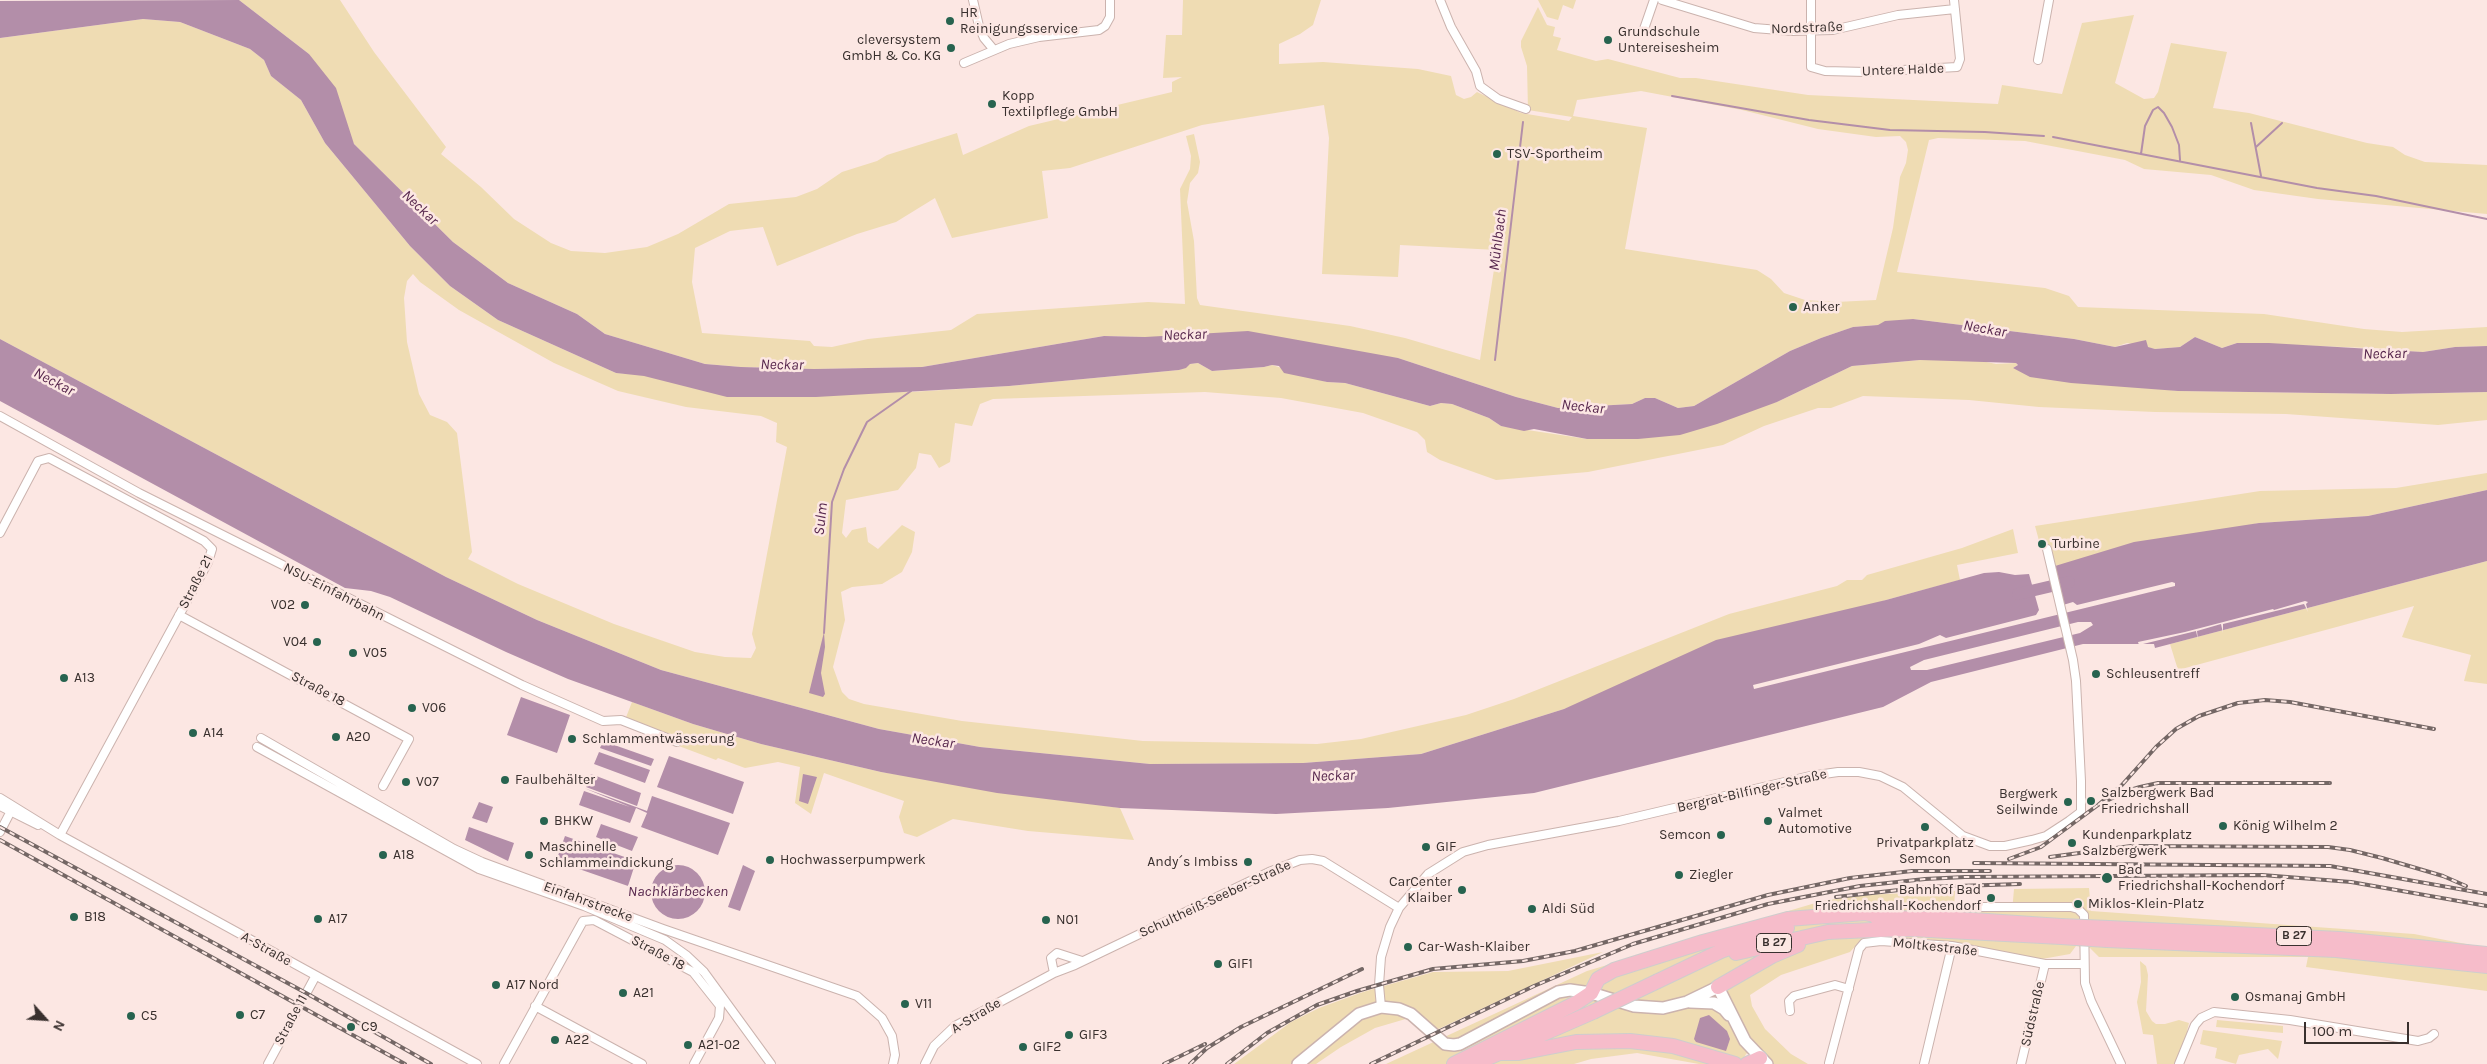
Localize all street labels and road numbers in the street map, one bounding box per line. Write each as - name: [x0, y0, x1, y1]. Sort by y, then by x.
- street label: Nordstraße: [1771, 18, 1843, 38]
- street label: Untere Halde: [1862, 60, 1944, 80]
- street label: Straße 21: [175, 552, 217, 612]
- street label: NSU-Einfahrbahn: [281, 559, 387, 625]
- street label: Straße 18: [288, 668, 348, 710]
- street label: Bergrat-Bilfinger-Straße: [1676, 766, 1828, 816]
- street label: Schultheiß-Seeber-Straße: [1136, 856, 1294, 942]
- street label: Einfahrstrecke: [541, 878, 635, 926]
- road number: B 27: [2276, 926, 2312, 946]
- street label: A-Straße: [238, 928, 294, 970]
- street label: Straße 18: [628, 932, 688, 974]
- road number: B 27: [1756, 934, 1792, 952]
- street label: Moltkestraße: [1892, 934, 1978, 960]
- street label: Südstraße: [2017, 980, 2049, 1048]
- street label: Straße 11: [271, 992, 311, 1048]
- street label: A-Straße: [948, 995, 1004, 1037]

